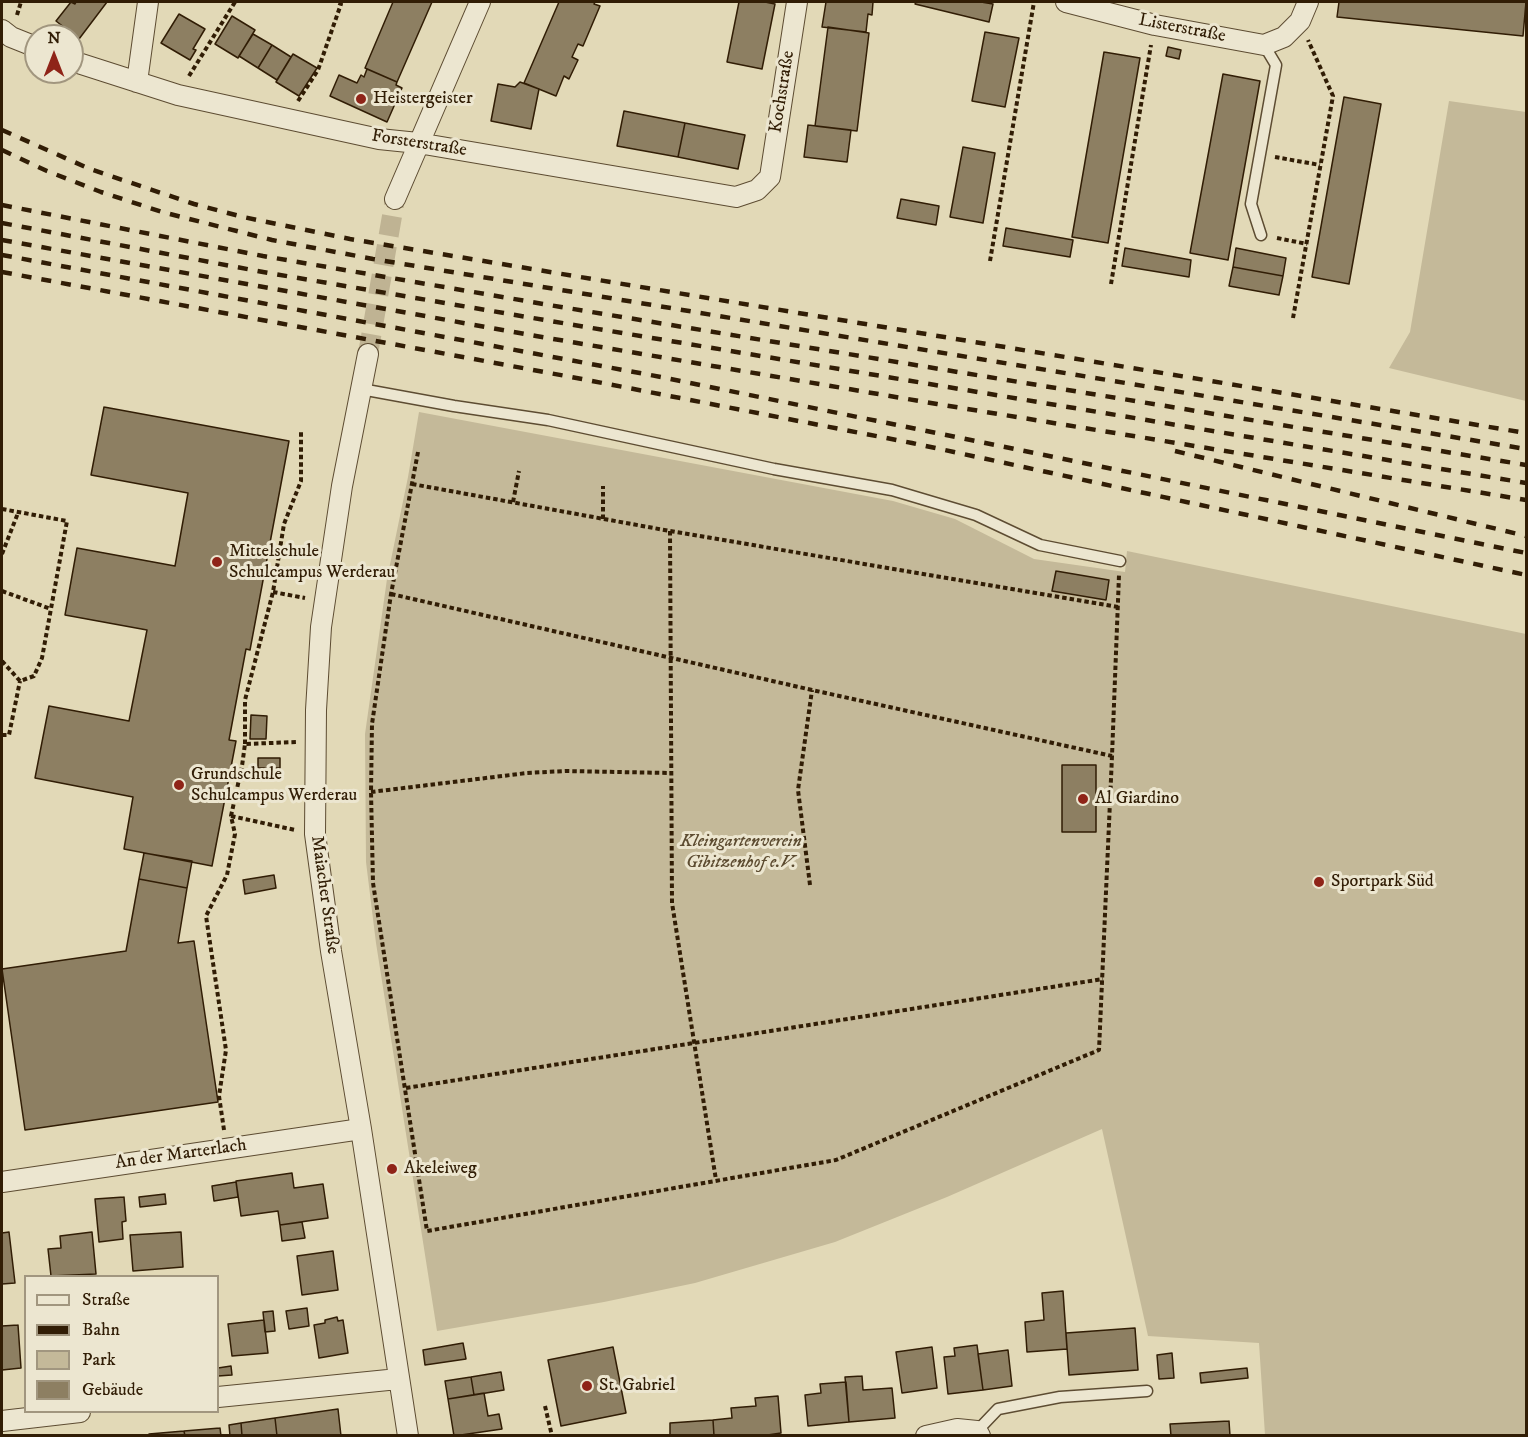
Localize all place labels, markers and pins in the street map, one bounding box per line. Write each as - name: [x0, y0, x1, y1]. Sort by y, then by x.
- place label: Heistergeister: [373, 88, 473, 110]
- marker: Heistergeister: [354, 92, 368, 106]
- place label: Mittelschule Schulcampus Werderau: [229, 541, 395, 584]
- marker: Mittelschule Schulcampus Werderau: [210, 555, 224, 569]
- place label: Grundschule Schulcampus Werderau: [191, 764, 357, 806]
- marker: Grundschule Schulcampus Werderau: [172, 778, 186, 792]
- place label: Al Giardino: [1095, 788, 1179, 810]
- marker: Al Giardino: [1076, 792, 1090, 806]
- place label: Sportpark Süd: [1331, 871, 1434, 893]
- marker: Sportpark Süd: [1312, 875, 1326, 889]
- place label: Akeleiweg: [404, 1158, 477, 1180]
- marker: Akeleiweg: [385, 1162, 399, 1176]
- place label: St. Gabriel: [599, 1375, 675, 1397]
- marker: St. Gabriel: [580, 1379, 594, 1393]

